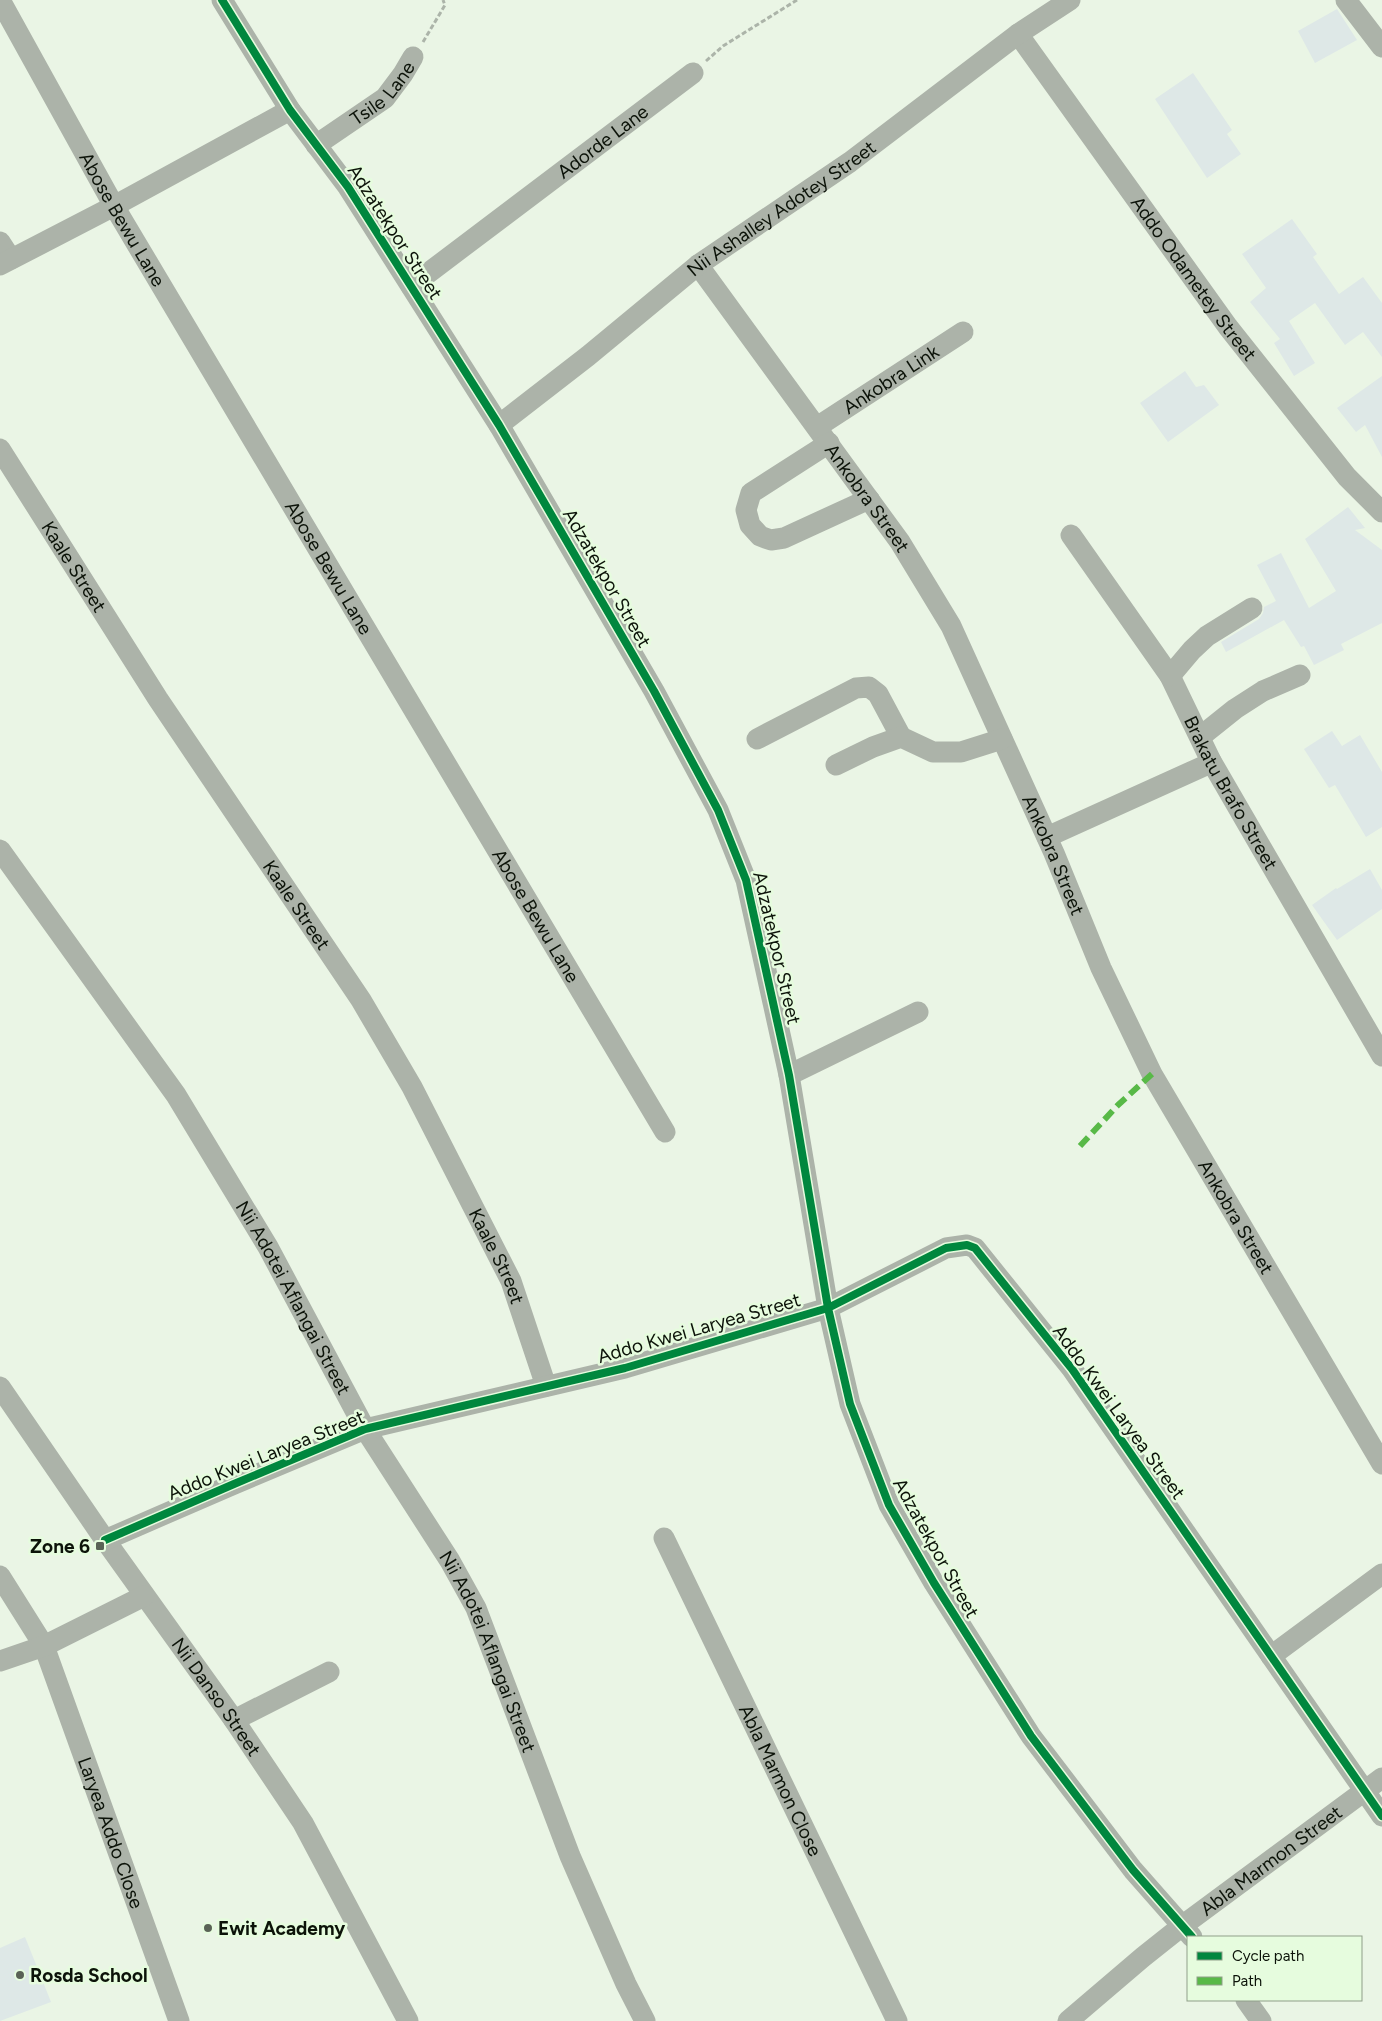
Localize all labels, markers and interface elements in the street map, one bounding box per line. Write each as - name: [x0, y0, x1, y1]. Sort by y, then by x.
- street label: Tsile Lane: [346, 57, 419, 130]
- street label: Adorde Lane: [552, 100, 653, 183]
- street label: Nii Ashalley Adotey Street: [682, 135, 880, 281]
- street label: Abose Bewu Lane: [75, 148, 171, 290]
- street label: Adzatekpor Street: [343, 160, 447, 304]
- street label: Addo Odametey Street: [1126, 191, 1262, 365]
- street label: Ankobra Link: [839, 339, 944, 419]
- street label: Ankobra Street: [820, 439, 915, 556]
- street label: Abose Bewu Lane: [280, 496, 378, 638]
- street label: Adzatekpor Street: [558, 505, 656, 651]
- street label: Kaale Street: [37, 517, 112, 616]
- street label: Brakatu Brafo Street: [1179, 712, 1283, 874]
- street label: Ankobra Street: [1018, 791, 1090, 918]
- street label: Abose Bewu Lane: [488, 844, 585, 986]
- street label: Kaale Street: [258, 856, 335, 954]
- street label: Adzatekpor Street: [748, 869, 806, 1027]
- street label: Ankobra Street: [1194, 1155, 1279, 1278]
- street label: Nii Adotei Aflangai Street: [231, 1197, 356, 1398]
- street label: Kaale Street: [464, 1204, 529, 1307]
- street label: Addo Kwei Laryea Street: [595, 1288, 803, 1368]
- street label: Addo Kwei Laryea Street: [1048, 1320, 1190, 1504]
- street label: Addo Kwei Laryea Street: [164, 1405, 368, 1505]
- street label: Adzatekpor Street: [888, 1474, 984, 1622]
- place label: Zone 6: [30, 1535, 90, 1558]
- marker: Zone 6: [94, 1540, 106, 1552]
- street label: Nii Adotei Aflangai Street: [435, 1546, 541, 1756]
- street label: Nii Danso Street: [167, 1633, 266, 1760]
- street label: Abla Marmon Close: [735, 1701, 827, 1860]
- street label: Laryea Addo Close: [73, 1754, 149, 1912]
- street label: Abla Marmon Street: [1195, 1800, 1346, 1920]
- place label: Ewit Academy: [218, 1917, 345, 1940]
- marker: Ewit Academy: [202, 1922, 214, 1934]
- legend: [1187, 1936, 1362, 2001]
- text: Cycle path: [1232, 1947, 1304, 1965]
- place label: Rosda School: [30, 1964, 148, 1987]
- marker: Rosda School: [14, 1969, 26, 1981]
- text: Path: [1232, 1972, 1262, 1990]

